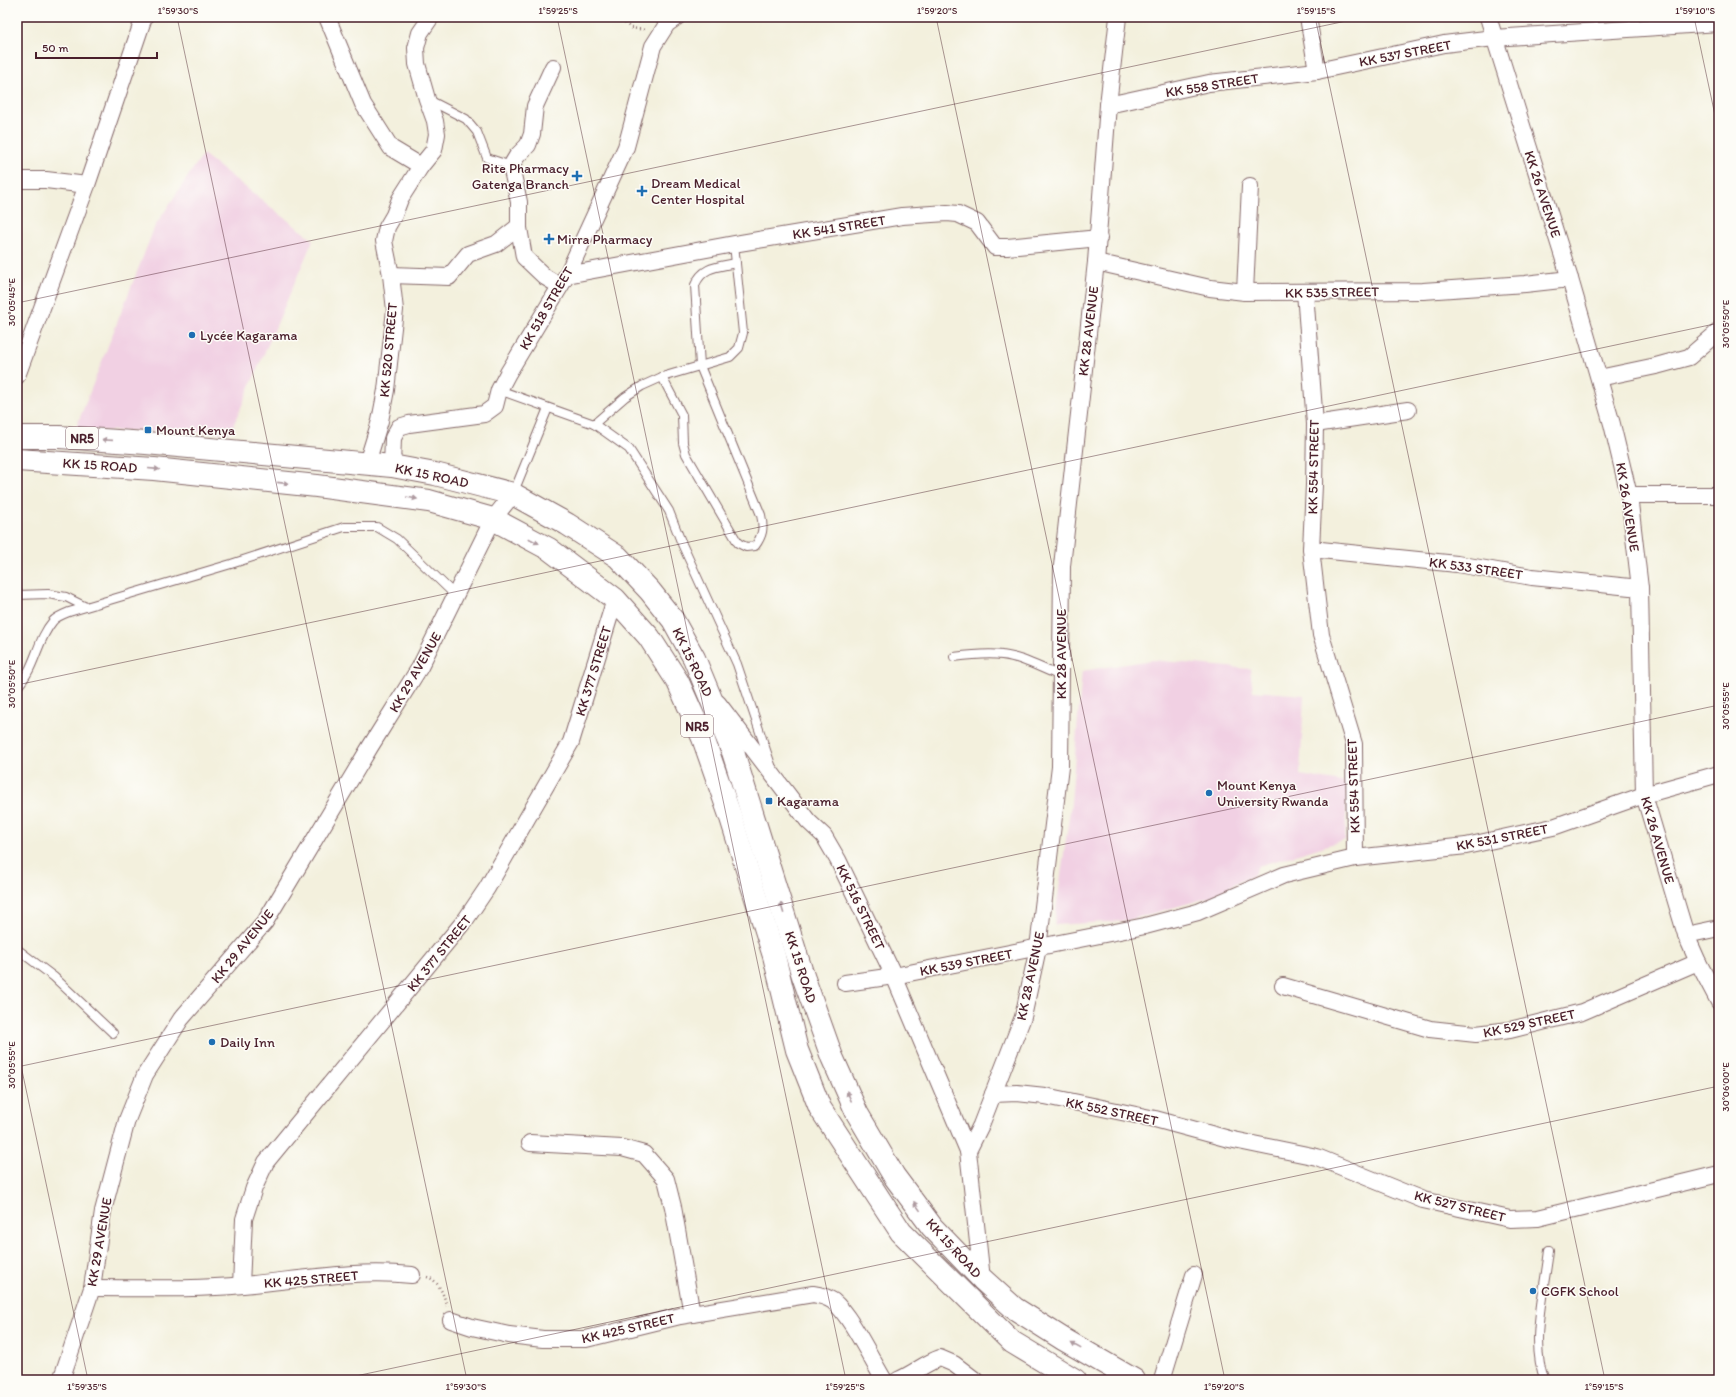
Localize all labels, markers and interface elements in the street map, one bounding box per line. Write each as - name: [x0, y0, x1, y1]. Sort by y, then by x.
- text: 1°59'30"S: [158, 4, 199, 17]
- text: 1°59'25"S: [538, 4, 578, 17]
- text: 1°59'20"S: [917, 4, 958, 17]
- text: 1°59'15"S: [1296, 4, 1336, 17]
- text: 1°59'10"S: [1675, 4, 1715, 17]
- scale bar: [36, 34, 157, 60]
- street label: KK 537 STREET: [1357, 36, 1453, 71]
- text: 50 m: [42, 41, 68, 55]
- street label: KK 558 STREET: [1164, 70, 1260, 101]
- street label: KK 26 AVENUE: [1520, 149, 1565, 240]
- place label: Rite Pharmacy Gatenga Branch: [472, 160, 569, 193]
- marker: Rite Pharmacy Gatenga Branch: [572, 171, 582, 181]
- place label: Dream Medical Center Hospital: [651, 175, 745, 208]
- marker: Dream Medical Center Hospital: [636, 185, 648, 197]
- street label: KK 541 STREET: [791, 212, 887, 243]
- place label: Mirra Pharmacy: [557, 231, 653, 248]
- marker: Mirra Pharmacy: [544, 234, 554, 244]
- street label: KK 518 STREET: [516, 263, 577, 353]
- text: 30°05'45"E: [5, 277, 18, 326]
- street label: KK 535 STREET: [1285, 283, 1379, 302]
- street label: KK 28 AVENUE: [1075, 285, 1102, 377]
- text: 30°05'50"E: [1719, 299, 1732, 348]
- street label: KK 520 STREET: [376, 302, 401, 398]
- place label: Lycée Kagarama: [200, 327, 297, 344]
- marker: Lycée Kagarama: [187, 330, 197, 340]
- street label: KK 554 STREET: [1304, 419, 1323, 515]
- place label: Mount Kenya: [156, 422, 236, 439]
- marker: Mount Kenya: [143, 425, 153, 435]
- road number: NR5: [66, 427, 98, 449]
- one-way arrow: [101, 437, 113, 444]
- street label: KK 15 ROAD: [62, 454, 138, 477]
- street label: KK 15 ROAD: [394, 459, 470, 492]
- street label: KK 26 AVENUE: [1612, 461, 1643, 553]
- one-way arrow: [148, 466, 160, 472]
- one-way arrow: [277, 479, 289, 486]
- one-way arrow: [406, 495, 418, 501]
- one-way arrow: [528, 538, 540, 544]
- street label: KK 533 STREET: [1428, 554, 1524, 584]
- street label: KK 28 AVENUE: [1053, 608, 1070, 699]
- street label: KK 377 STREET: [572, 624, 615, 718]
- street label: KK 15 ROAD: [669, 625, 717, 700]
- street label: KK 29 AVENUE: [386, 629, 445, 716]
- text: 30°05'50"E: [5, 659, 18, 708]
- text: 30°05'55"E: [1719, 682, 1732, 730]
- road number: NR5: [681, 715, 713, 737]
- street label: KK 554 STREET: [1343, 738, 1364, 834]
- place label: Mount Kenya University Rwanda: [1217, 777, 1328, 810]
- marker: Mount Kenya University Rwanda: [1204, 788, 1214, 798]
- place label: Kagarama: [777, 793, 840, 810]
- street label: KK 26 AVENUE: [1637, 794, 1678, 886]
- marker: Kagarama: [764, 796, 774, 806]
- street label: KK 531 STREET: [1455, 820, 1550, 855]
- street label: KK 516 STREET: [833, 862, 889, 953]
- one-way arrow: [779, 901, 785, 913]
- street label: KK 29 AVENUE: [207, 906, 278, 987]
- street label: KK 377 STREET: [403, 912, 475, 995]
- street label: KK 15 ROAD: [781, 929, 820, 1005]
- street label: KK 28 AVENUE: [1013, 930, 1048, 1022]
- street label: KK 539 STREET: [918, 945, 1014, 980]
- street label: KK 529 STREET: [1481, 1005, 1577, 1042]
- place label: Daily Inn: [220, 1034, 275, 1051]
- marker: Daily Inn: [207, 1037, 217, 1047]
- text: 30°05'55"E: [5, 1041, 18, 1089]
- text: 30°06'00"E: [1719, 1062, 1732, 1112]
- one-way arrow: [846, 1090, 852, 1101]
- street label: KK 552 STREET: [1064, 1093, 1160, 1130]
- street label: KK 527 STREET: [1412, 1187, 1507, 1226]
- street label: KK 29 AVENUE: [83, 1196, 116, 1288]
- one-way arrow: [913, 1201, 921, 1212]
- street label: KK 15 ROAD: [922, 1215, 985, 1282]
- street label: KK 425 STREET: [263, 1267, 359, 1292]
- place label: CGFK School: [1541, 1283, 1619, 1300]
- marker: CGFK School: [1528, 1286, 1538, 1296]
- street label: KK 425 STREET: [580, 1309, 676, 1347]
- one-way arrow: [1070, 1343, 1082, 1350]
- text: 1°59'35"S: [67, 1380, 107, 1393]
- text: 1°59'30"S: [446, 1380, 487, 1393]
- text: 1°59'25"S: [825, 1380, 865, 1393]
- text: 1°59'20"S: [1204, 1380, 1245, 1393]
- text: 1°59'15"S: [1584, 1380, 1624, 1393]

